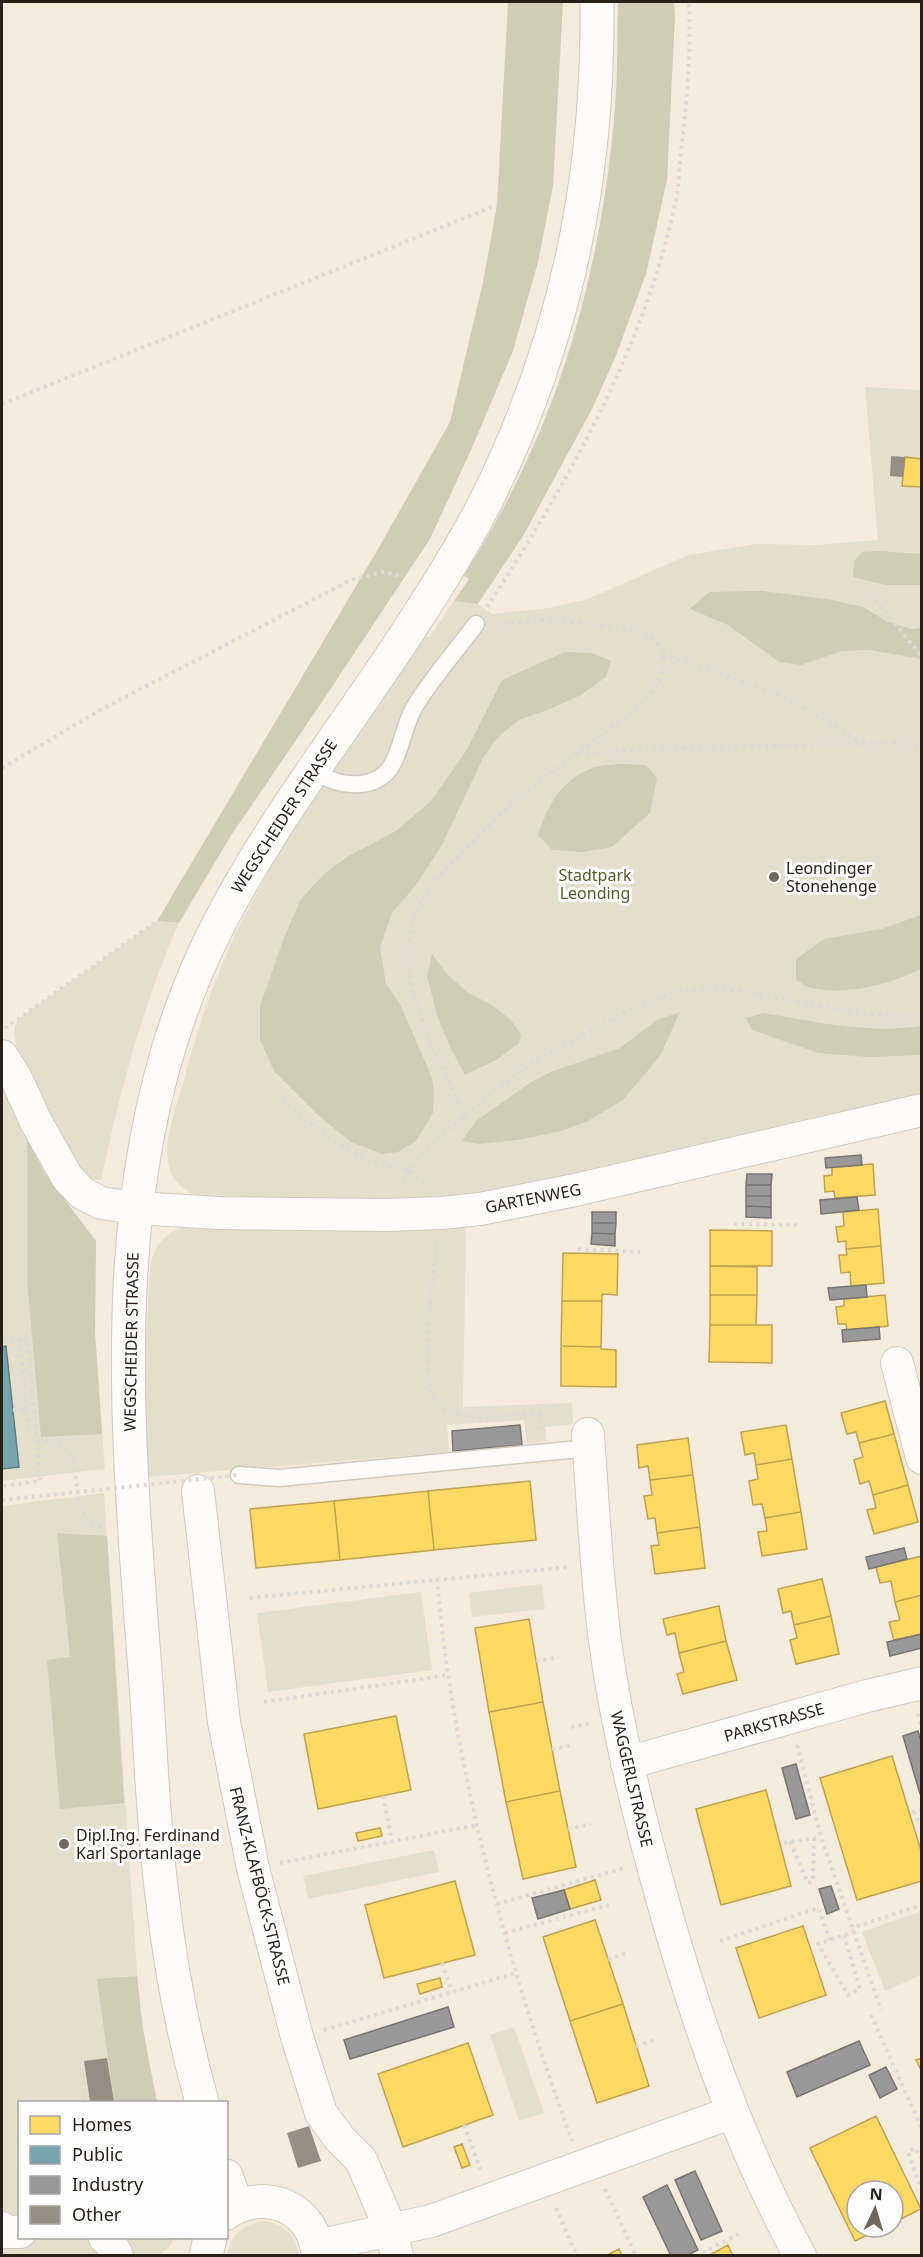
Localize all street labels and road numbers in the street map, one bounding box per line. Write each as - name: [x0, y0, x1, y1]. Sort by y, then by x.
- street label: WEGSCHEIDER STRASSE: [226, 735, 342, 897]
- street label: GARTENWEG: [483, 1178, 583, 1218]
- street label: WEGSCHEIDER STRASSE: [118, 1252, 144, 1432]
- street label: PARKSTRASSE: [721, 1697, 827, 1747]
- street label: WAGGERLSTRASSE: [606, 1709, 658, 1849]
- street label: FRANZ-KLAFBÖCK-STRASSE: [225, 1784, 295, 1988]

